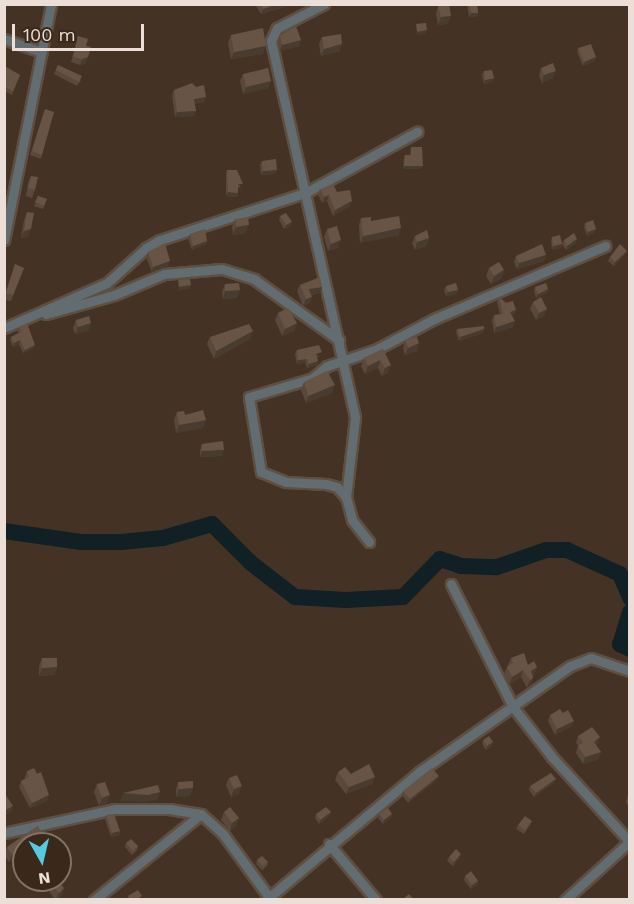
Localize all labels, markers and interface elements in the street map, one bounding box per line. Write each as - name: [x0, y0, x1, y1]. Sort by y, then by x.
- scale bar: [15, 12, 147, 50]
- text: 100 m: [23, 24, 76, 45]
- north arrow: [12, 832, 72, 892]
- text: N: [37, 868, 51, 889]

